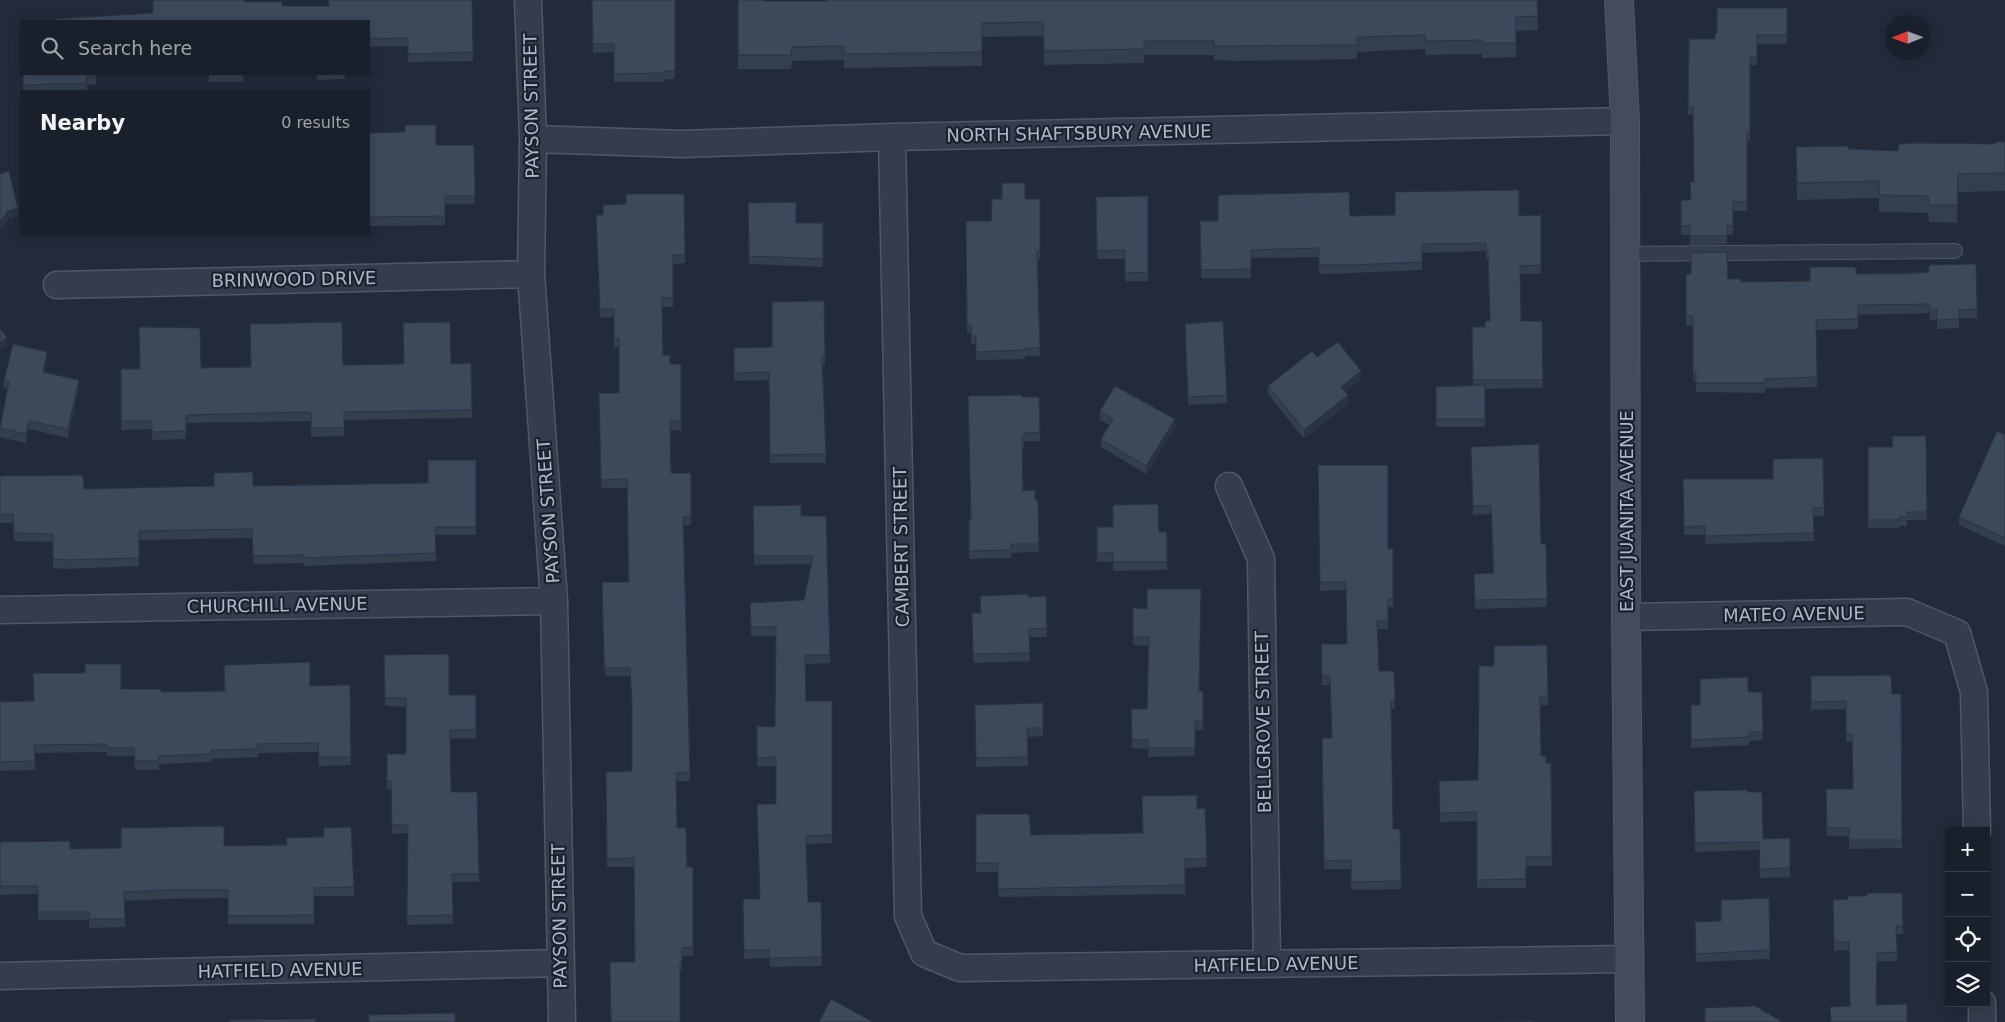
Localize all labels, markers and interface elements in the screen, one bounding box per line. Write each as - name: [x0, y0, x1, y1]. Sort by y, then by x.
- north arrow: [1885, 15, 1930, 60]
- search box: [20, 20, 370, 75]
- street label: PAYSON STREET: [519, 32, 543, 179]
- icon: search: [38, 34, 66, 62]
- text: Search here: [78, 37, 192, 59]
- text: Nearby: [40, 111, 125, 135]
- text: 0 results: [281, 113, 350, 132]
- street label: NORTH SHAFTSBURY AVENUE: [946, 120, 1212, 146]
- street label: BRINWOOD DRIVE: [211, 267, 377, 291]
- street label: EAST JUANITA AVENUE: [1616, 410, 1637, 612]
- street label: PAYSON STREET: [532, 437, 564, 584]
- street label: CAMBERT STREET: [889, 465, 913, 628]
- street label: CHURCHILL AVENUE: [186, 593, 368, 617]
- street label: MATEO AVENUE: [1723, 602, 1865, 626]
- street label: BELLGROVE STREET: [1251, 630, 1275, 813]
- map controls: [1945, 827, 1990, 1007]
- button: +: [1945, 827, 1990, 872]
- street label: PAYSON STREET: [547, 842, 571, 989]
- button: −: [1945, 872, 1990, 917]
- button: locate: [1945, 917, 1990, 962]
- street label: HATFIELD AVENUE: [1193, 952, 1359, 976]
- street label: HATFIELD AVENUE: [197, 958, 363, 982]
- button: layers: [1945, 962, 1990, 1007]

